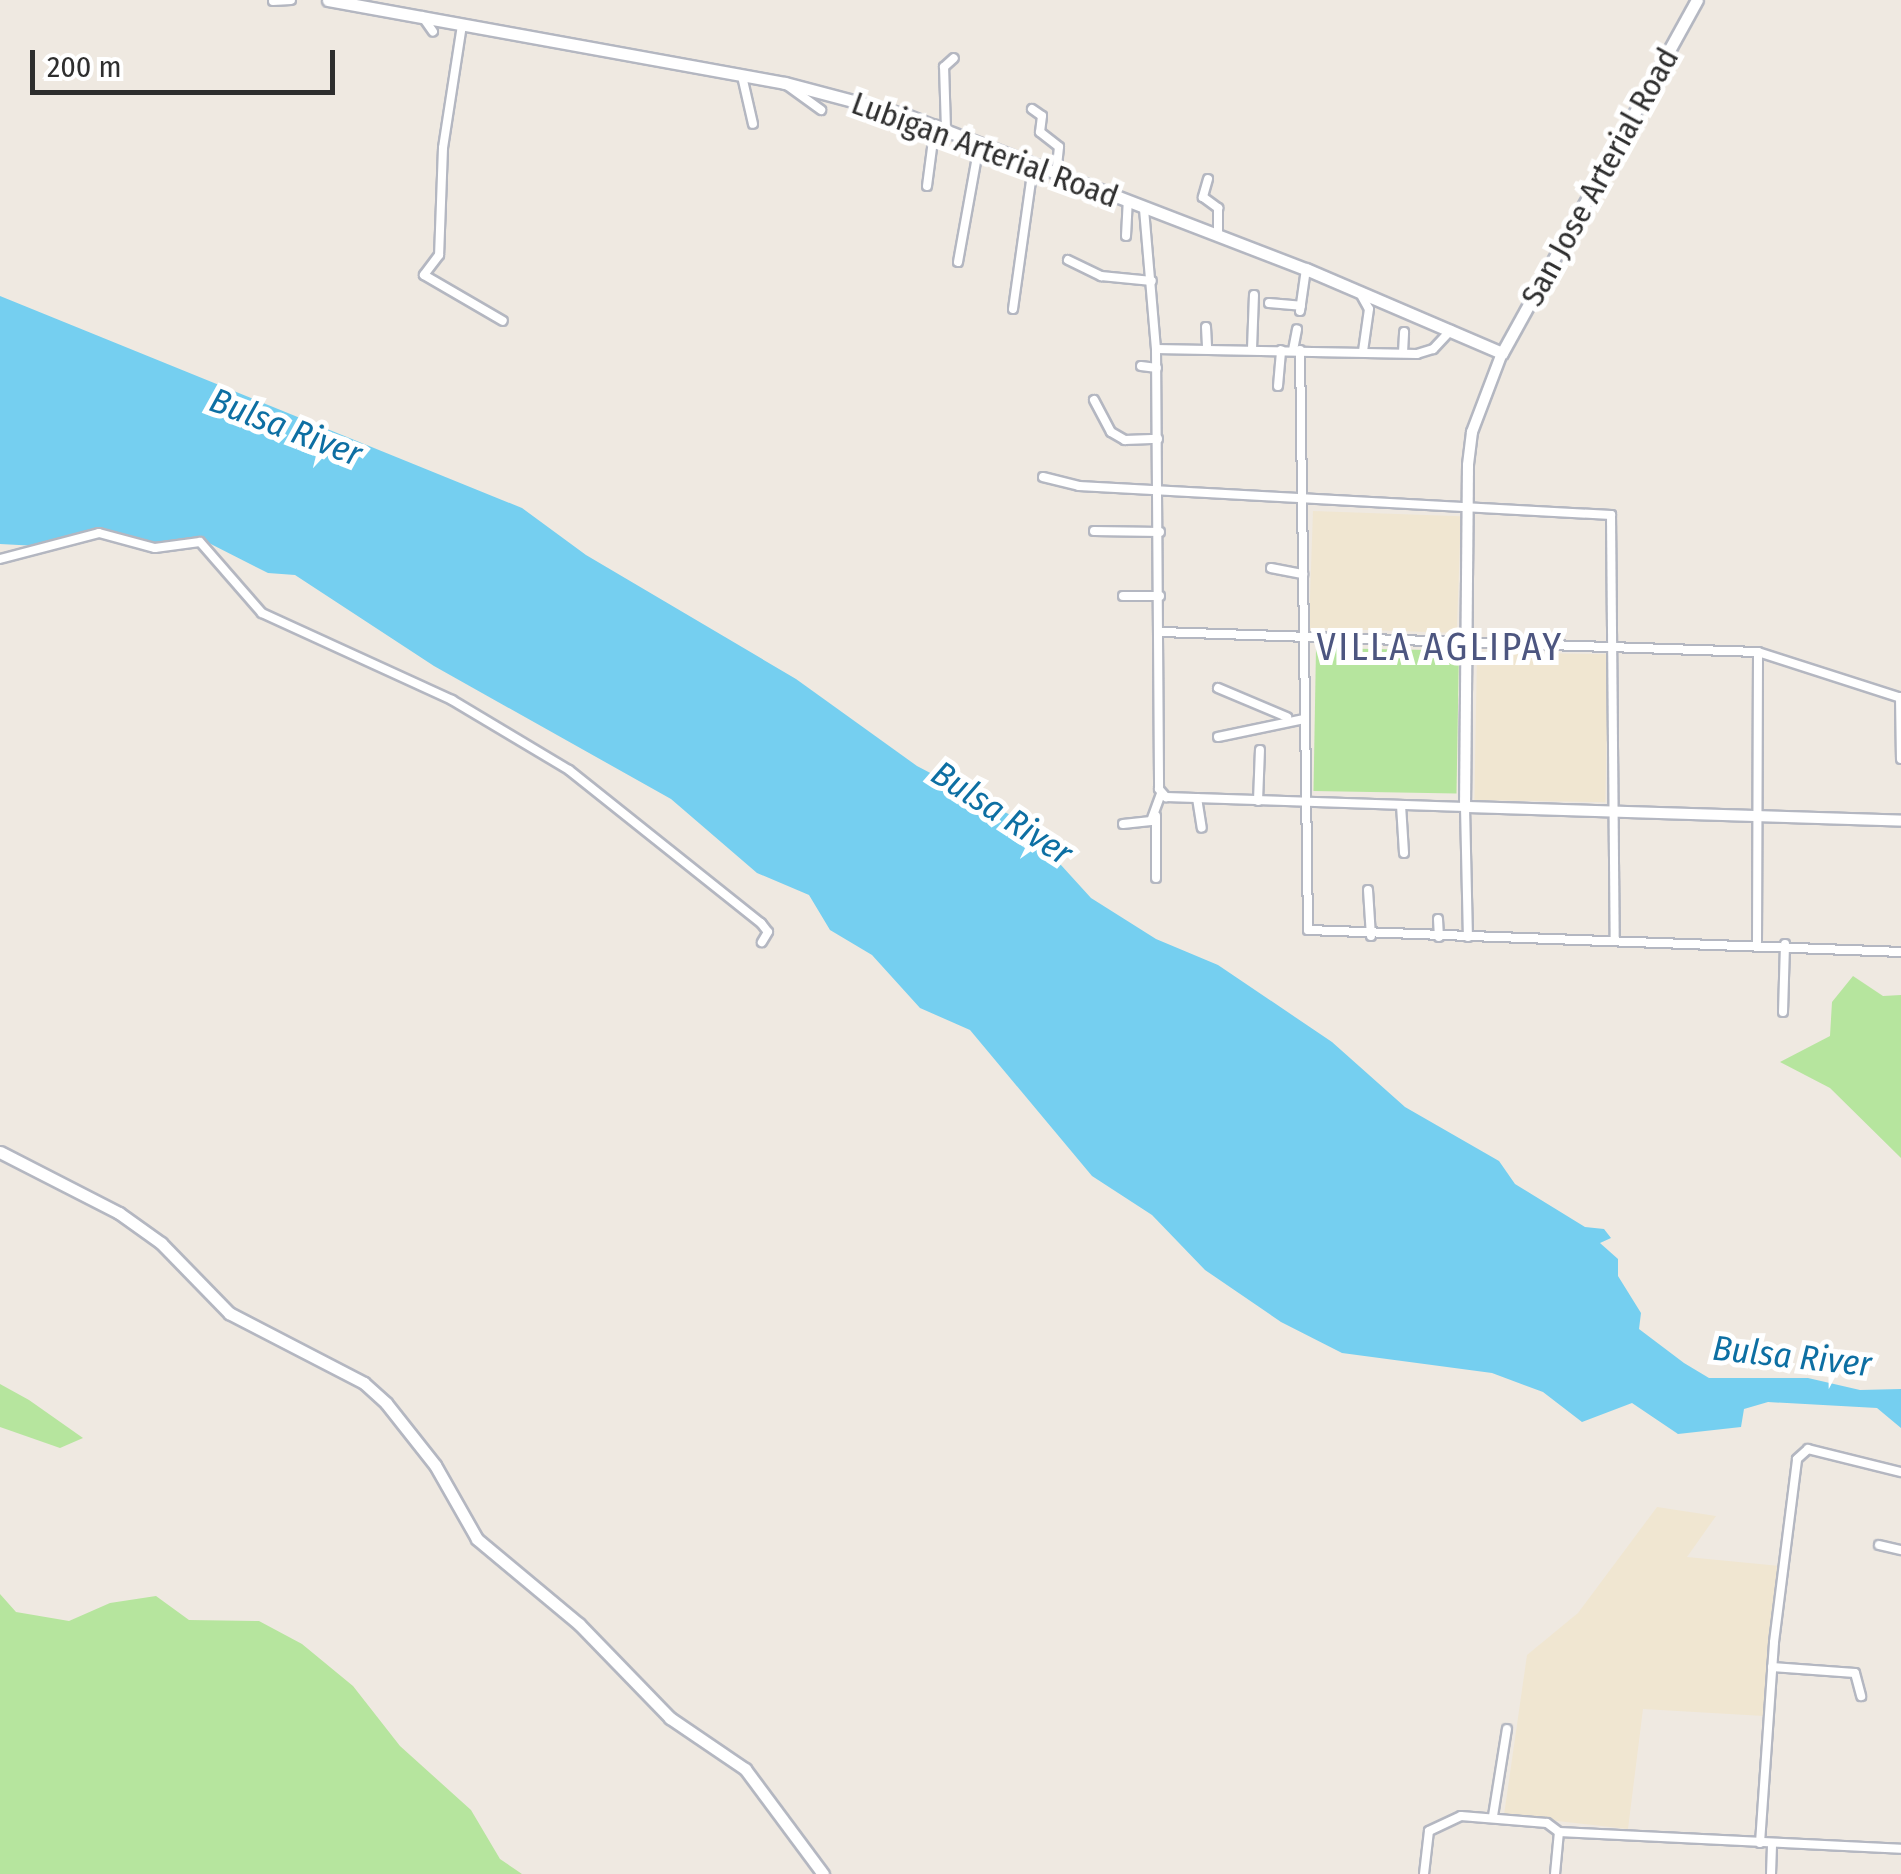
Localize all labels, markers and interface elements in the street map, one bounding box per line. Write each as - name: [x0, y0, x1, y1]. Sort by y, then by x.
- scale bar: [35, 30, 340, 92]
- street label: San Jose Arterial Road: [1513, 41, 1687, 313]
- text: 200 m: [47, 49, 122, 85]
- street label: Lubigan Arterial Road: [847, 84, 1123, 216]
- water label: Bulsa River: [204, 379, 368, 475]
- district label: VILLA AGLIPAY: [1316, 625, 1564, 671]
- water label: Bulsa River: [924, 752, 1080, 874]
- water label: Bulsa River: [1711, 1327, 1873, 1385]

